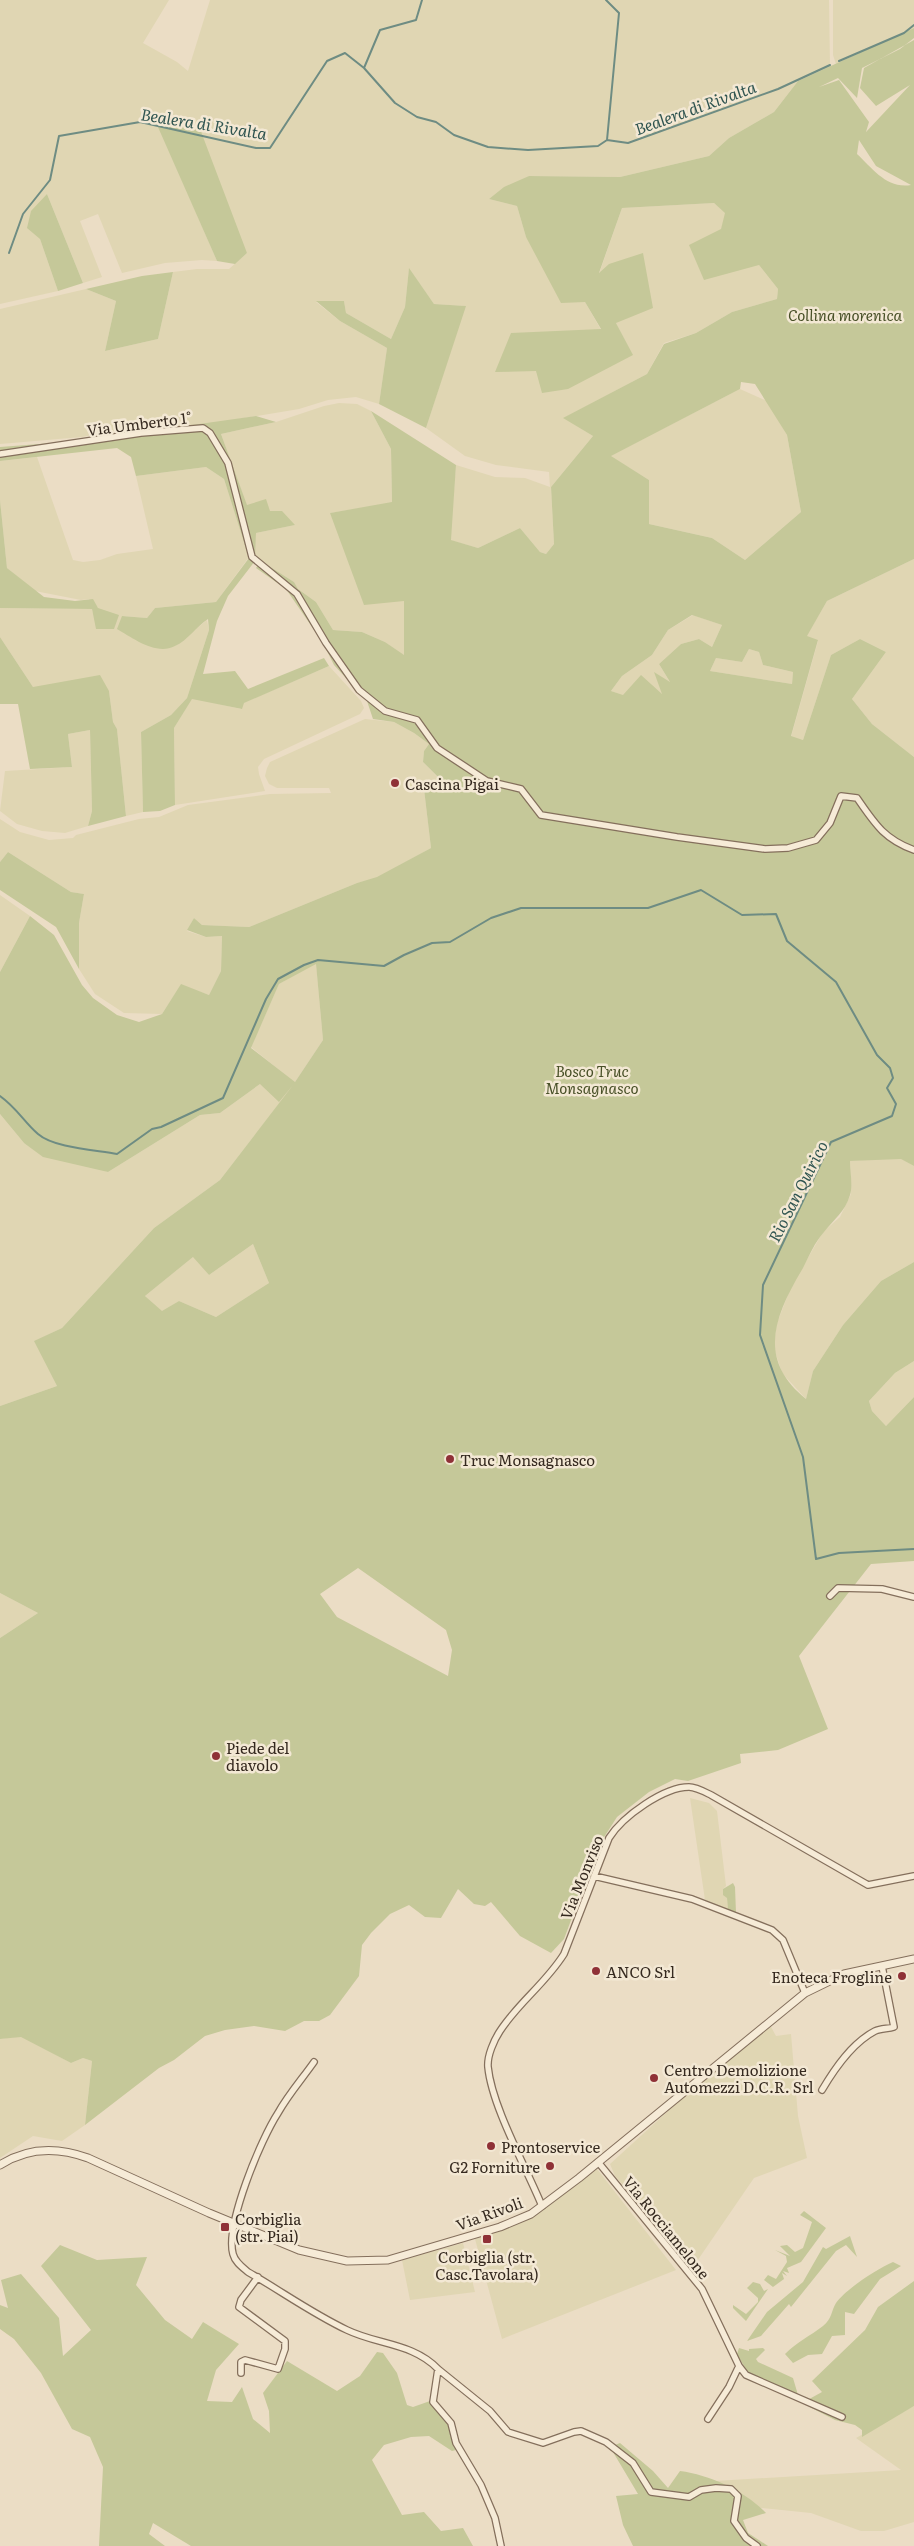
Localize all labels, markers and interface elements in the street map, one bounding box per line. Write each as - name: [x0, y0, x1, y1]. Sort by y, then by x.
- water label: Bealera di Rivalta: [631, 74, 760, 140]
- water label: Bealera di Rivalta: [139, 101, 270, 145]
- park label: Collina morenica: [788, 303, 902, 326]
- street label: Via Umberto 1°: [85, 405, 193, 441]
- place label: Cascina Pigai: [405, 772, 499, 795]
- marker: Cascina Pigai: [389, 777, 401, 789]
- park label: Bosco Truc Monsagnasco: [545, 1059, 639, 1099]
- water label: Rio San Quirico: [761, 1136, 833, 1246]
- place label: Truc Monsagnasco: [460, 1448, 595, 1471]
- marker: Truc Monsagnasco: [444, 1453, 456, 1465]
- place label: Piede del diavolo: [226, 1736, 289, 1776]
- marker: Piede del diavolo: [210, 1750, 222, 1762]
- street label: Via Monviso: [554, 1831, 608, 1923]
- place label: ANCO Srl: [606, 1960, 675, 1983]
- marker: ANCO Srl: [590, 1965, 602, 1977]
- place label: Enoteca Frogline: [771, 1965, 892, 1988]
- marker: Enoteca Frogline: [896, 1970, 908, 1982]
- place label: Centro Demolizione Automezzi D.C.R. Srl: [664, 2058, 814, 2098]
- marker: Centro Demolizione Automezzi D.C.R. Srl: [648, 2072, 660, 2084]
- place label: Prontoservice: [501, 2135, 600, 2158]
- marker: Prontoservice: [485, 2140, 497, 2152]
- place label: G2 Forniture: [449, 2155, 540, 2178]
- marker: G2 Forniture: [544, 2160, 556, 2172]
- street label: Via Rocciamelone: [618, 2170, 716, 2284]
- street label: Via Rivoli: [452, 2190, 526, 2236]
- place label: Corbiglia (str. Piai): [235, 2207, 302, 2247]
- marker: Corbiglia (str. Piai): [219, 2221, 231, 2233]
- marker: Corbiglia (str. Casc.Tavolara): [481, 2233, 493, 2245]
- place label: Corbiglia (str. Casc.Tavolara): [435, 2245, 539, 2285]

